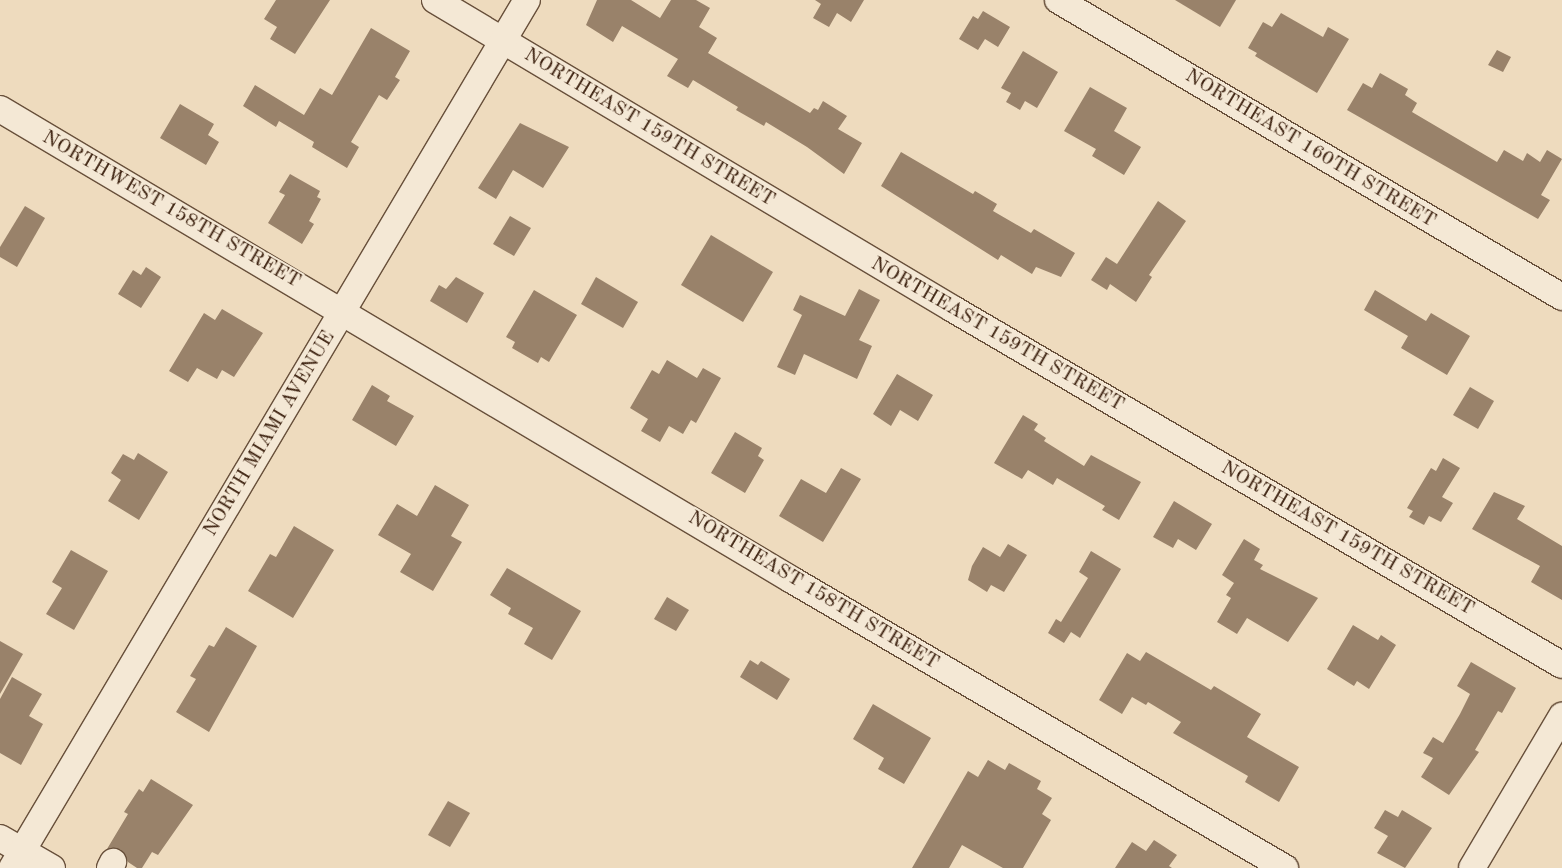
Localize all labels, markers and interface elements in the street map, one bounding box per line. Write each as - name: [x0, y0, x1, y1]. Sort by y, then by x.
- street label: NORTHEAST 159TH STREET: [519, 43, 779, 213]
- street label: NORTHEAST 160TH STREET: [1180, 64, 1440, 234]
- street label: NORTHWEST 158TH STREET: [37, 126, 305, 294]
- street label: NORTHEAST 159TH STREET: [866, 252, 1128, 418]
- street label: NORTH MIAMI AVENUE: [199, 327, 341, 541]
- street label: NORTHEAST 159TH STREET: [1216, 456, 1478, 622]
- street label: NORTHEAST 158TH STREET: [683, 506, 943, 676]

